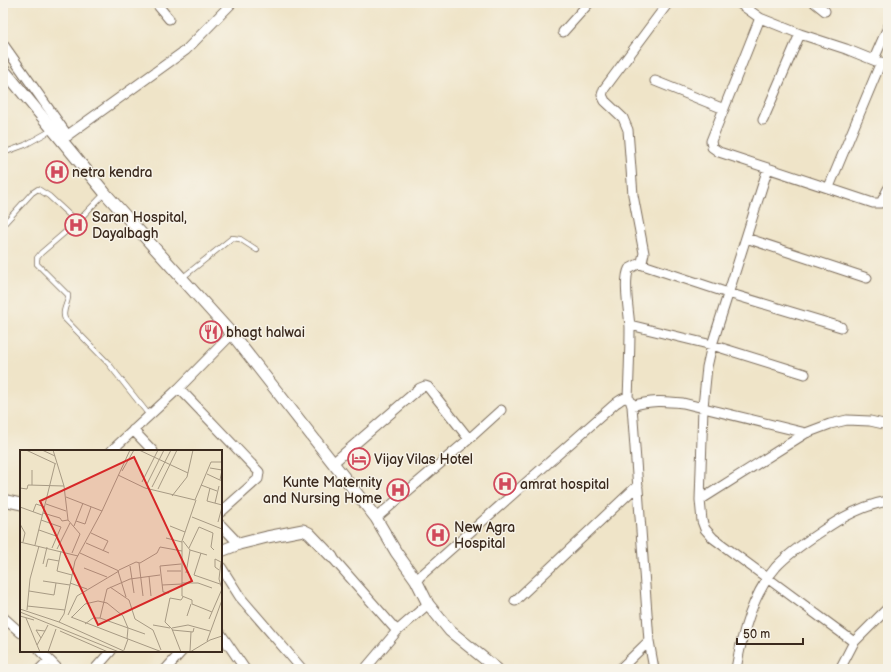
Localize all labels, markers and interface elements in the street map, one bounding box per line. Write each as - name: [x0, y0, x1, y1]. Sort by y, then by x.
- hospital icon: netra kendra: [44, 159, 70, 185]
- place label: netra kendra: [72, 164, 153, 181]
- place label: Saran Hospital, Dayalbagh: [92, 209, 187, 242]
- hospital icon: Saran Hospital, Dayalbagh: [63, 212, 89, 238]
- restaurant icon: bhagt halwai: [198, 319, 224, 345]
- place label: bhagt halwai: [226, 324, 305, 341]
- hotel icon: Vijay Vilas Hotel: [346, 446, 372, 472]
- inset map: [20, 450, 222, 652]
- place label: Vijay Vilas Hotel: [374, 451, 473, 468]
- hospital icon: amrat hospital: [492, 471, 518, 497]
- place label: Kunte Maternity and Nursing Home: [263, 474, 383, 507]
- place label: amrat hospital: [520, 476, 609, 493]
- hospital icon: Kunte Maternity and Nursing Home: [385, 477, 411, 503]
- place label: New Agra Hospital: [454, 519, 515, 552]
- hospital icon: New Agra Hospital: [425, 522, 451, 548]
- scale bar: [737, 620, 803, 646]
- text: 50 m: [743, 627, 770, 642]

